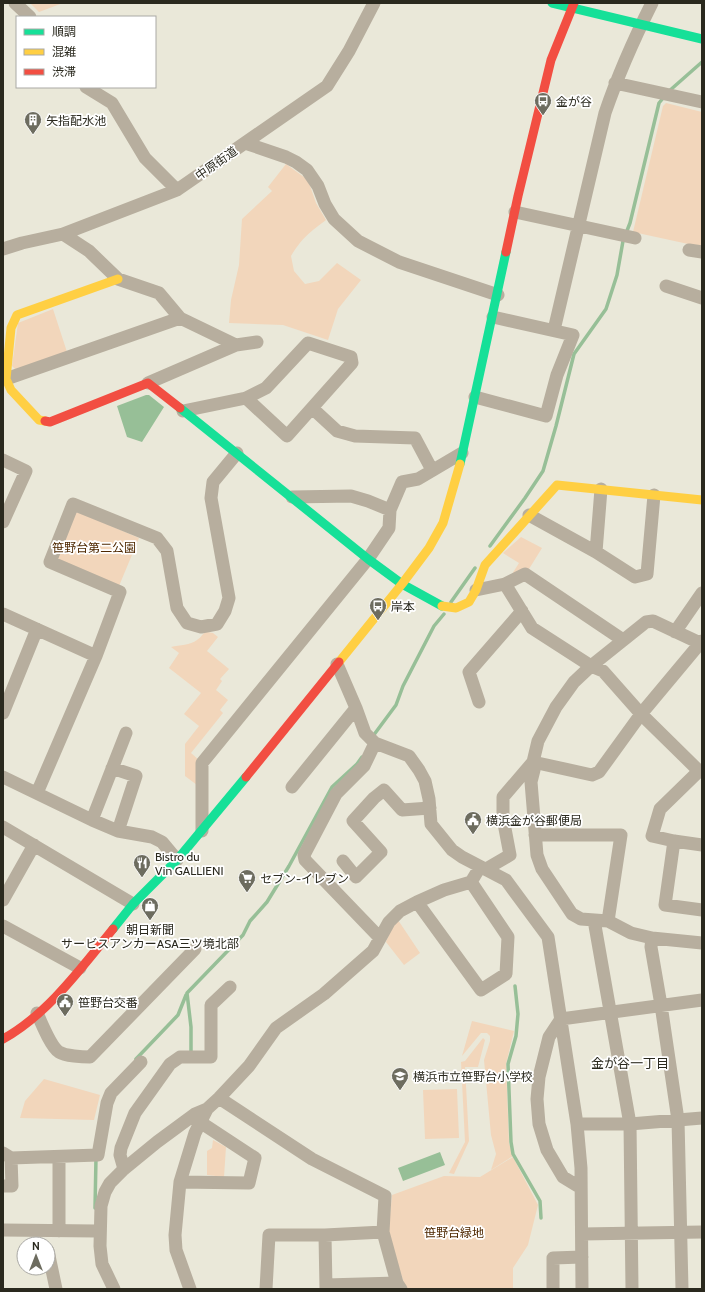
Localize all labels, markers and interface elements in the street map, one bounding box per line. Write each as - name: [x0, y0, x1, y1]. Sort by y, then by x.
- legend: [16, 16, 156, 88]
- text: 順調: [52, 24, 76, 39]
- text: 混雑: [52, 44, 76, 59]
- text: 渋滞: [52, 64, 76, 79]
- bus stop icon: 金が谷: [533, 91, 553, 116]
- place label: 金が谷: [556, 94, 592, 109]
- building icon: 矢指配水池: [23, 110, 43, 135]
- place label: 矢指配水池: [46, 113, 106, 128]
- street label: 中原街道: [192, 143, 240, 183]
- park label: 笹野台第二公園: [52, 540, 136, 555]
- bus stop icon: 岸本: [368, 596, 388, 621]
- place label: 岸本: [391, 599, 415, 614]
- public building icon: 横浜金が谷郵便局: [463, 810, 483, 835]
- place label: 横浜金が谷郵便局: [486, 813, 582, 828]
- place label: Bistro du Vin GALLIENI: [155, 849, 224, 878]
- restaurant icon: Bistro du Vin GALLIENI: [132, 853, 152, 878]
- supermarket icon: セブン-イレブン: [237, 868, 257, 893]
- place label: セブン-イレブン: [260, 871, 349, 886]
- shop icon: 朝日新聞 サービスアンカーASA三ツ境北部: [140, 896, 160, 921]
- place label: 朝日新聞 サービスアンカーASA三ツ境北部: [61, 922, 239, 951]
- public building icon: 笹野台交番: [55, 992, 75, 1017]
- place label: 笹野台交番: [78, 995, 138, 1010]
- district label: 金が谷一丁目: [591, 1055, 669, 1071]
- school or university icon: 横浜市立笹野台小学校: [390, 1066, 410, 1091]
- place label: 横浜市立笹野台小学校: [413, 1069, 533, 1084]
- park label: 笹野台緑地: [424, 1225, 484, 1240]
- north arrow: [16, 1236, 56, 1276]
- text: N: [32, 1239, 40, 1253]

